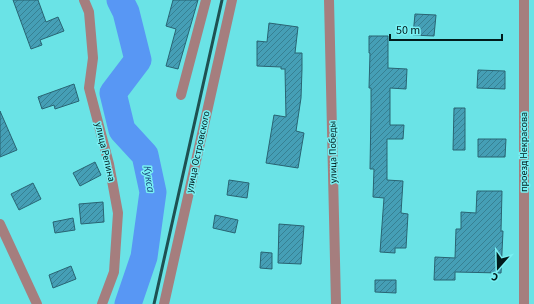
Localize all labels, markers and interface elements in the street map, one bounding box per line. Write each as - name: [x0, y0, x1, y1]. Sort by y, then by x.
- scale bar: [390, 16, 502, 42]
- text: 50 m: [396, 22, 420, 39]
- street label: улица Островского: [182, 110, 214, 194]
- street label: проезд Некрасова: [517, 112, 531, 192]
- street label: улица Репина: [91, 121, 119, 183]
- street label: улица Победы: [325, 121, 341, 183]
- water label: Кукса: [139, 165, 159, 194]
- north arrow: [478, 248, 518, 288]
- text: С: [489, 269, 500, 285]

